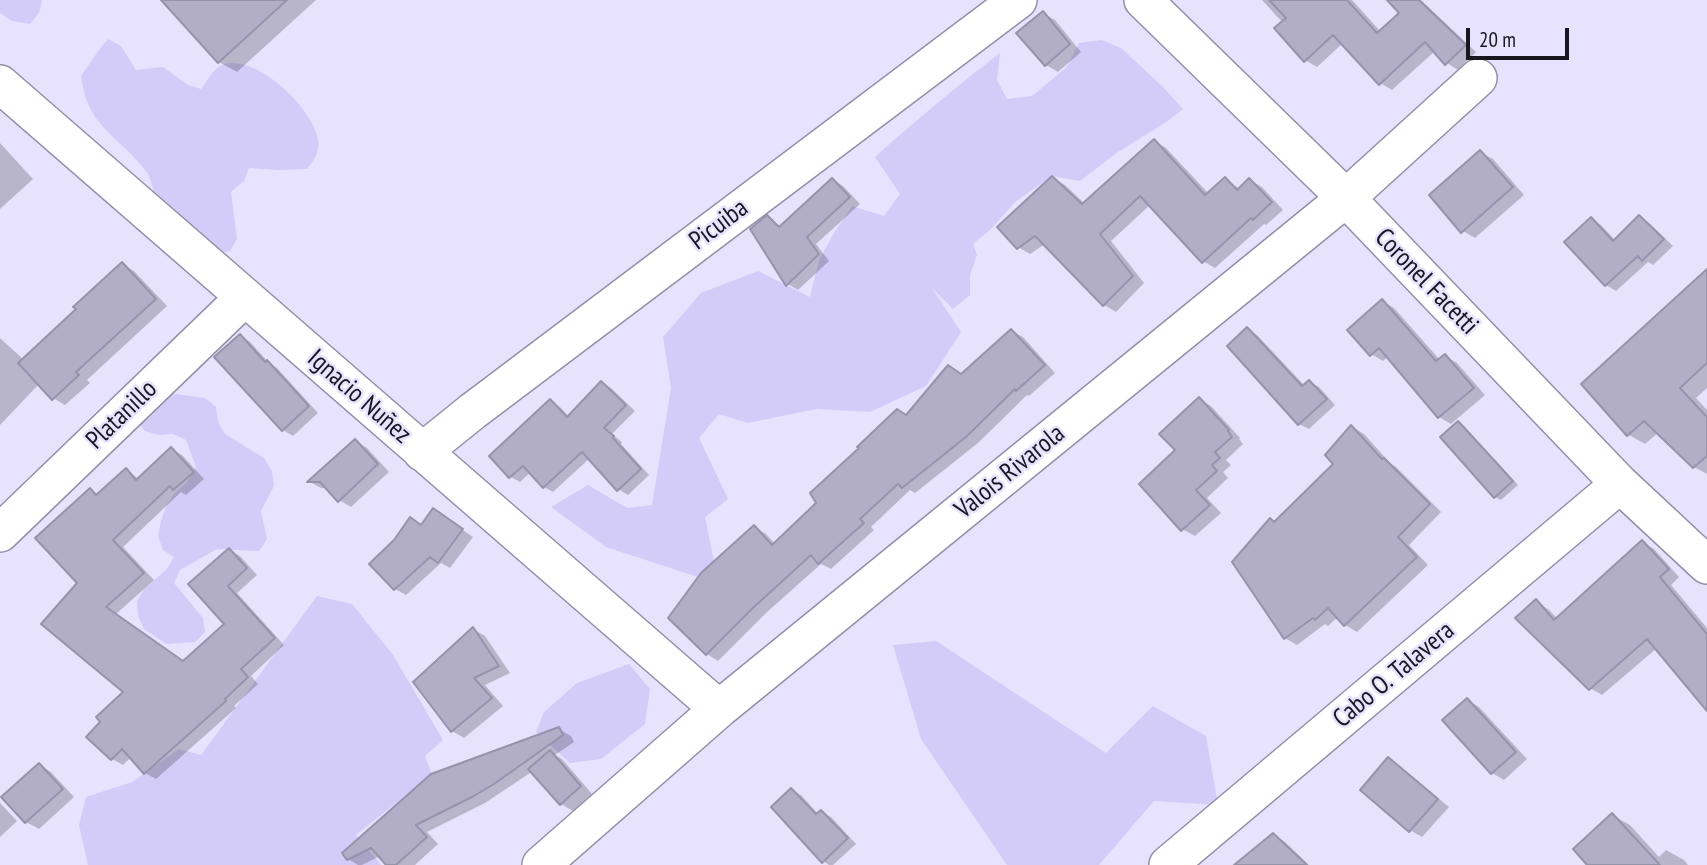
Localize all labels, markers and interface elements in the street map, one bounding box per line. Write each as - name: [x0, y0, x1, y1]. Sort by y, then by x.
- scale bar: [1469, 14, 1572, 58]
- text: 20 m: [1479, 26, 1516, 53]
- street label: Picuiba: [684, 193, 754, 257]
- street label: Coronel Facetti: [1368, 223, 1484, 341]
- street label: Ignacio Nuñez: [301, 343, 417, 451]
- street label: Platanillo: [80, 374, 164, 456]
- street label: Valois Rivarola: [949, 418, 1071, 526]
- street label: Cabo O. Talavera: [1327, 615, 1461, 735]

